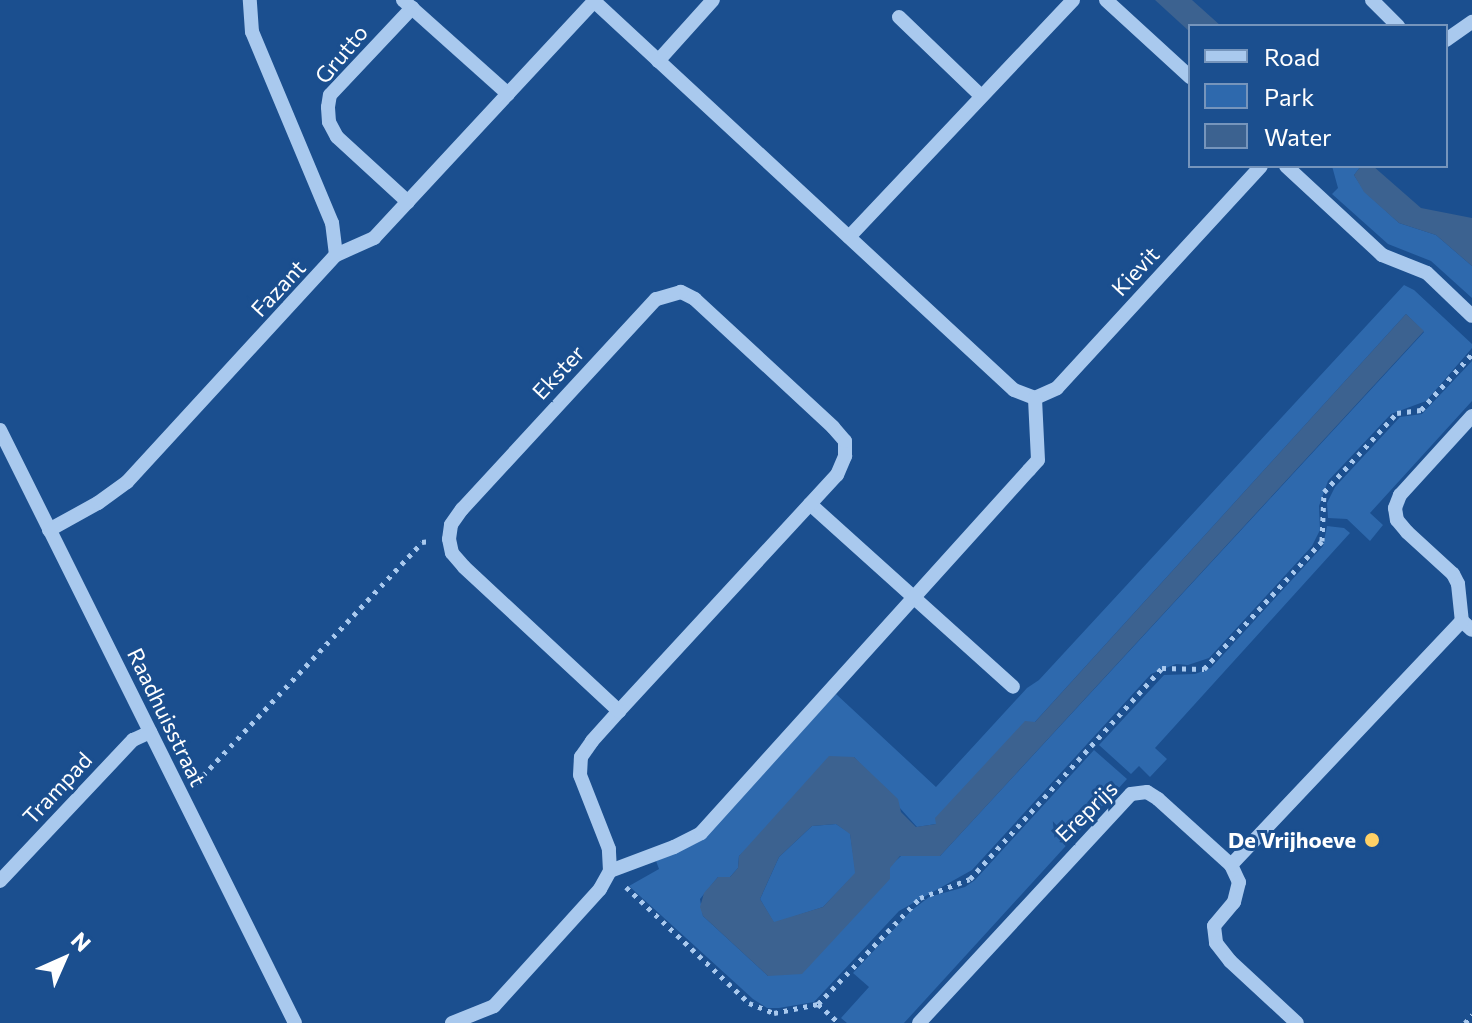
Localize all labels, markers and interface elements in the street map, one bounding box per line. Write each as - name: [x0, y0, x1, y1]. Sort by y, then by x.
- street label: Grutto: [309, 19, 373, 89]
- legend: [1188, 24, 1448, 168]
- text: Road: [1264, 42, 1320, 71]
- text: Park: [1264, 82, 1314, 111]
- text: Water: [1264, 122, 1332, 151]
- street label: Kievit: [1106, 241, 1164, 301]
- street label: Fazant: [245, 254, 311, 322]
- street label: Ekster: [526, 340, 590, 404]
- street label: Raadhuisstraat: [122, 644, 212, 790]
- street label: Trampad: [17, 747, 97, 829]
- street label: Ereprijs: [1049, 775, 1123, 847]
- place label: De Vrijhoeve: [1228, 827, 1356, 853]
- marker: De Vrijhoeve: [1363, 831, 1381, 849]
- north arrow: [24, 919, 104, 999]
- text: N: [66, 926, 97, 957]

